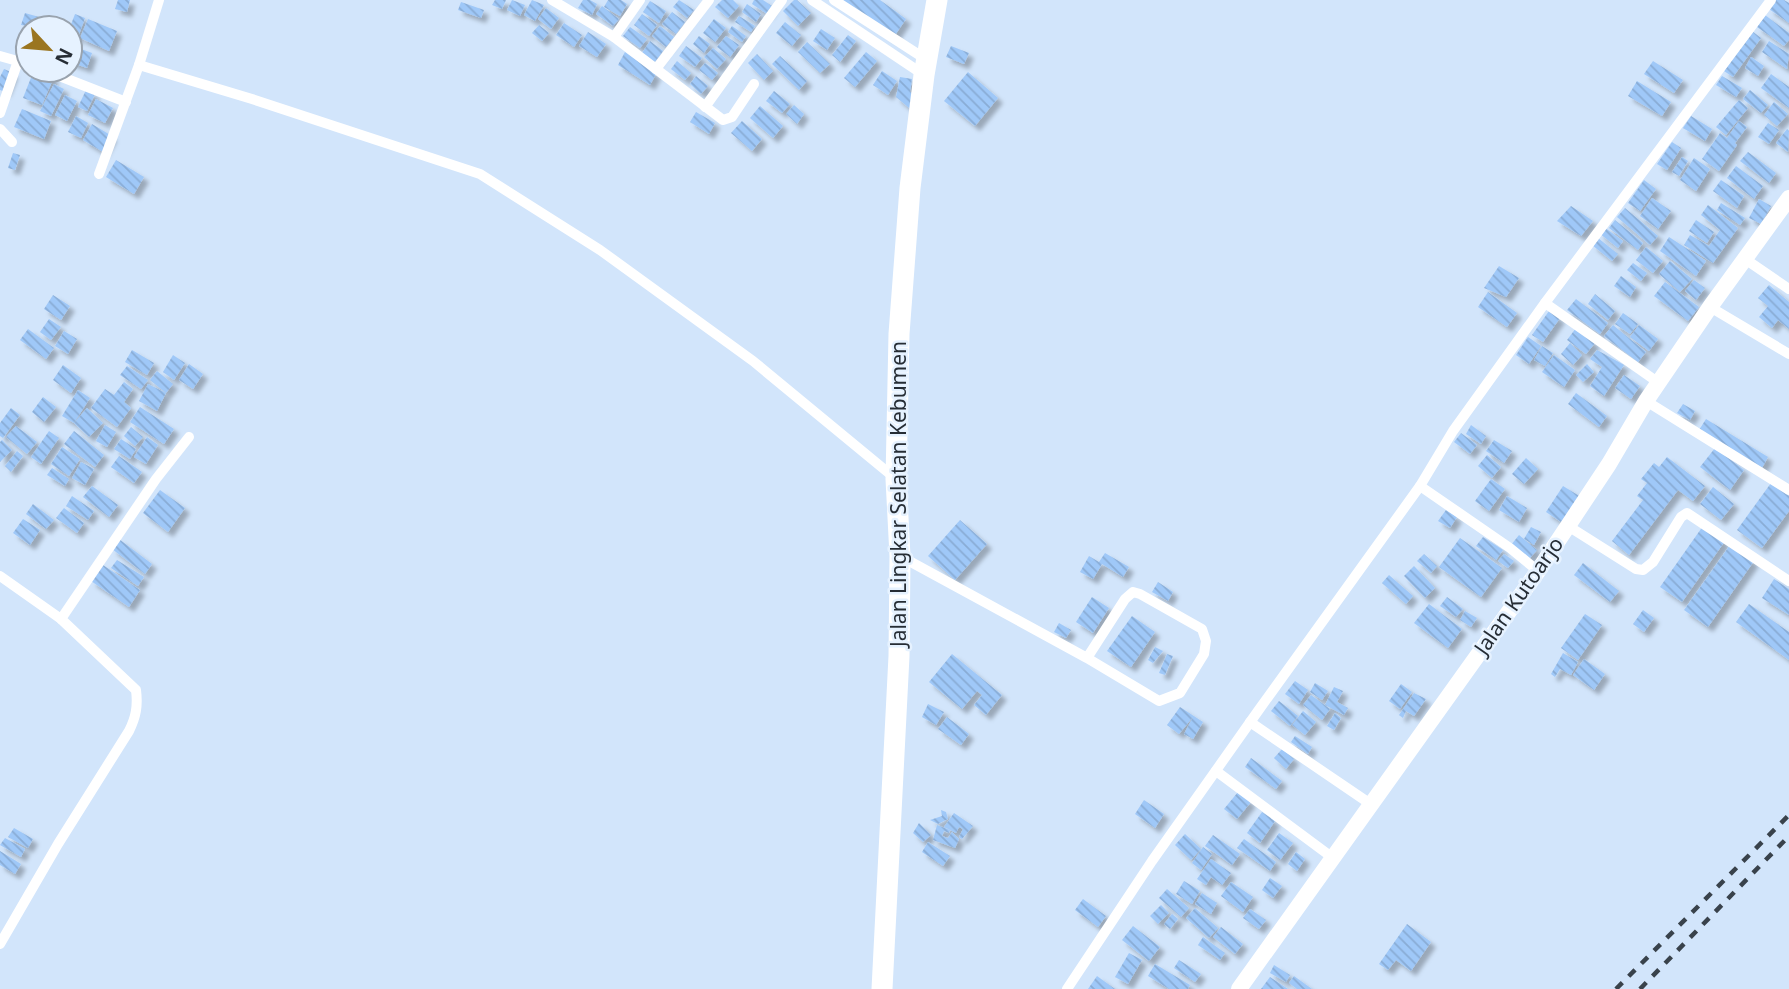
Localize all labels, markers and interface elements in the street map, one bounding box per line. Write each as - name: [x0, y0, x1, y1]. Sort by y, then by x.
- north arrow: [14, 14, 84, 84]
- text: N: [49, 44, 79, 69]
- street label: Jalan Lingkar Selatan Kebumen: [884, 341, 912, 649]
- street label: Jalan Kutoarjo: [1466, 531, 1569, 662]

